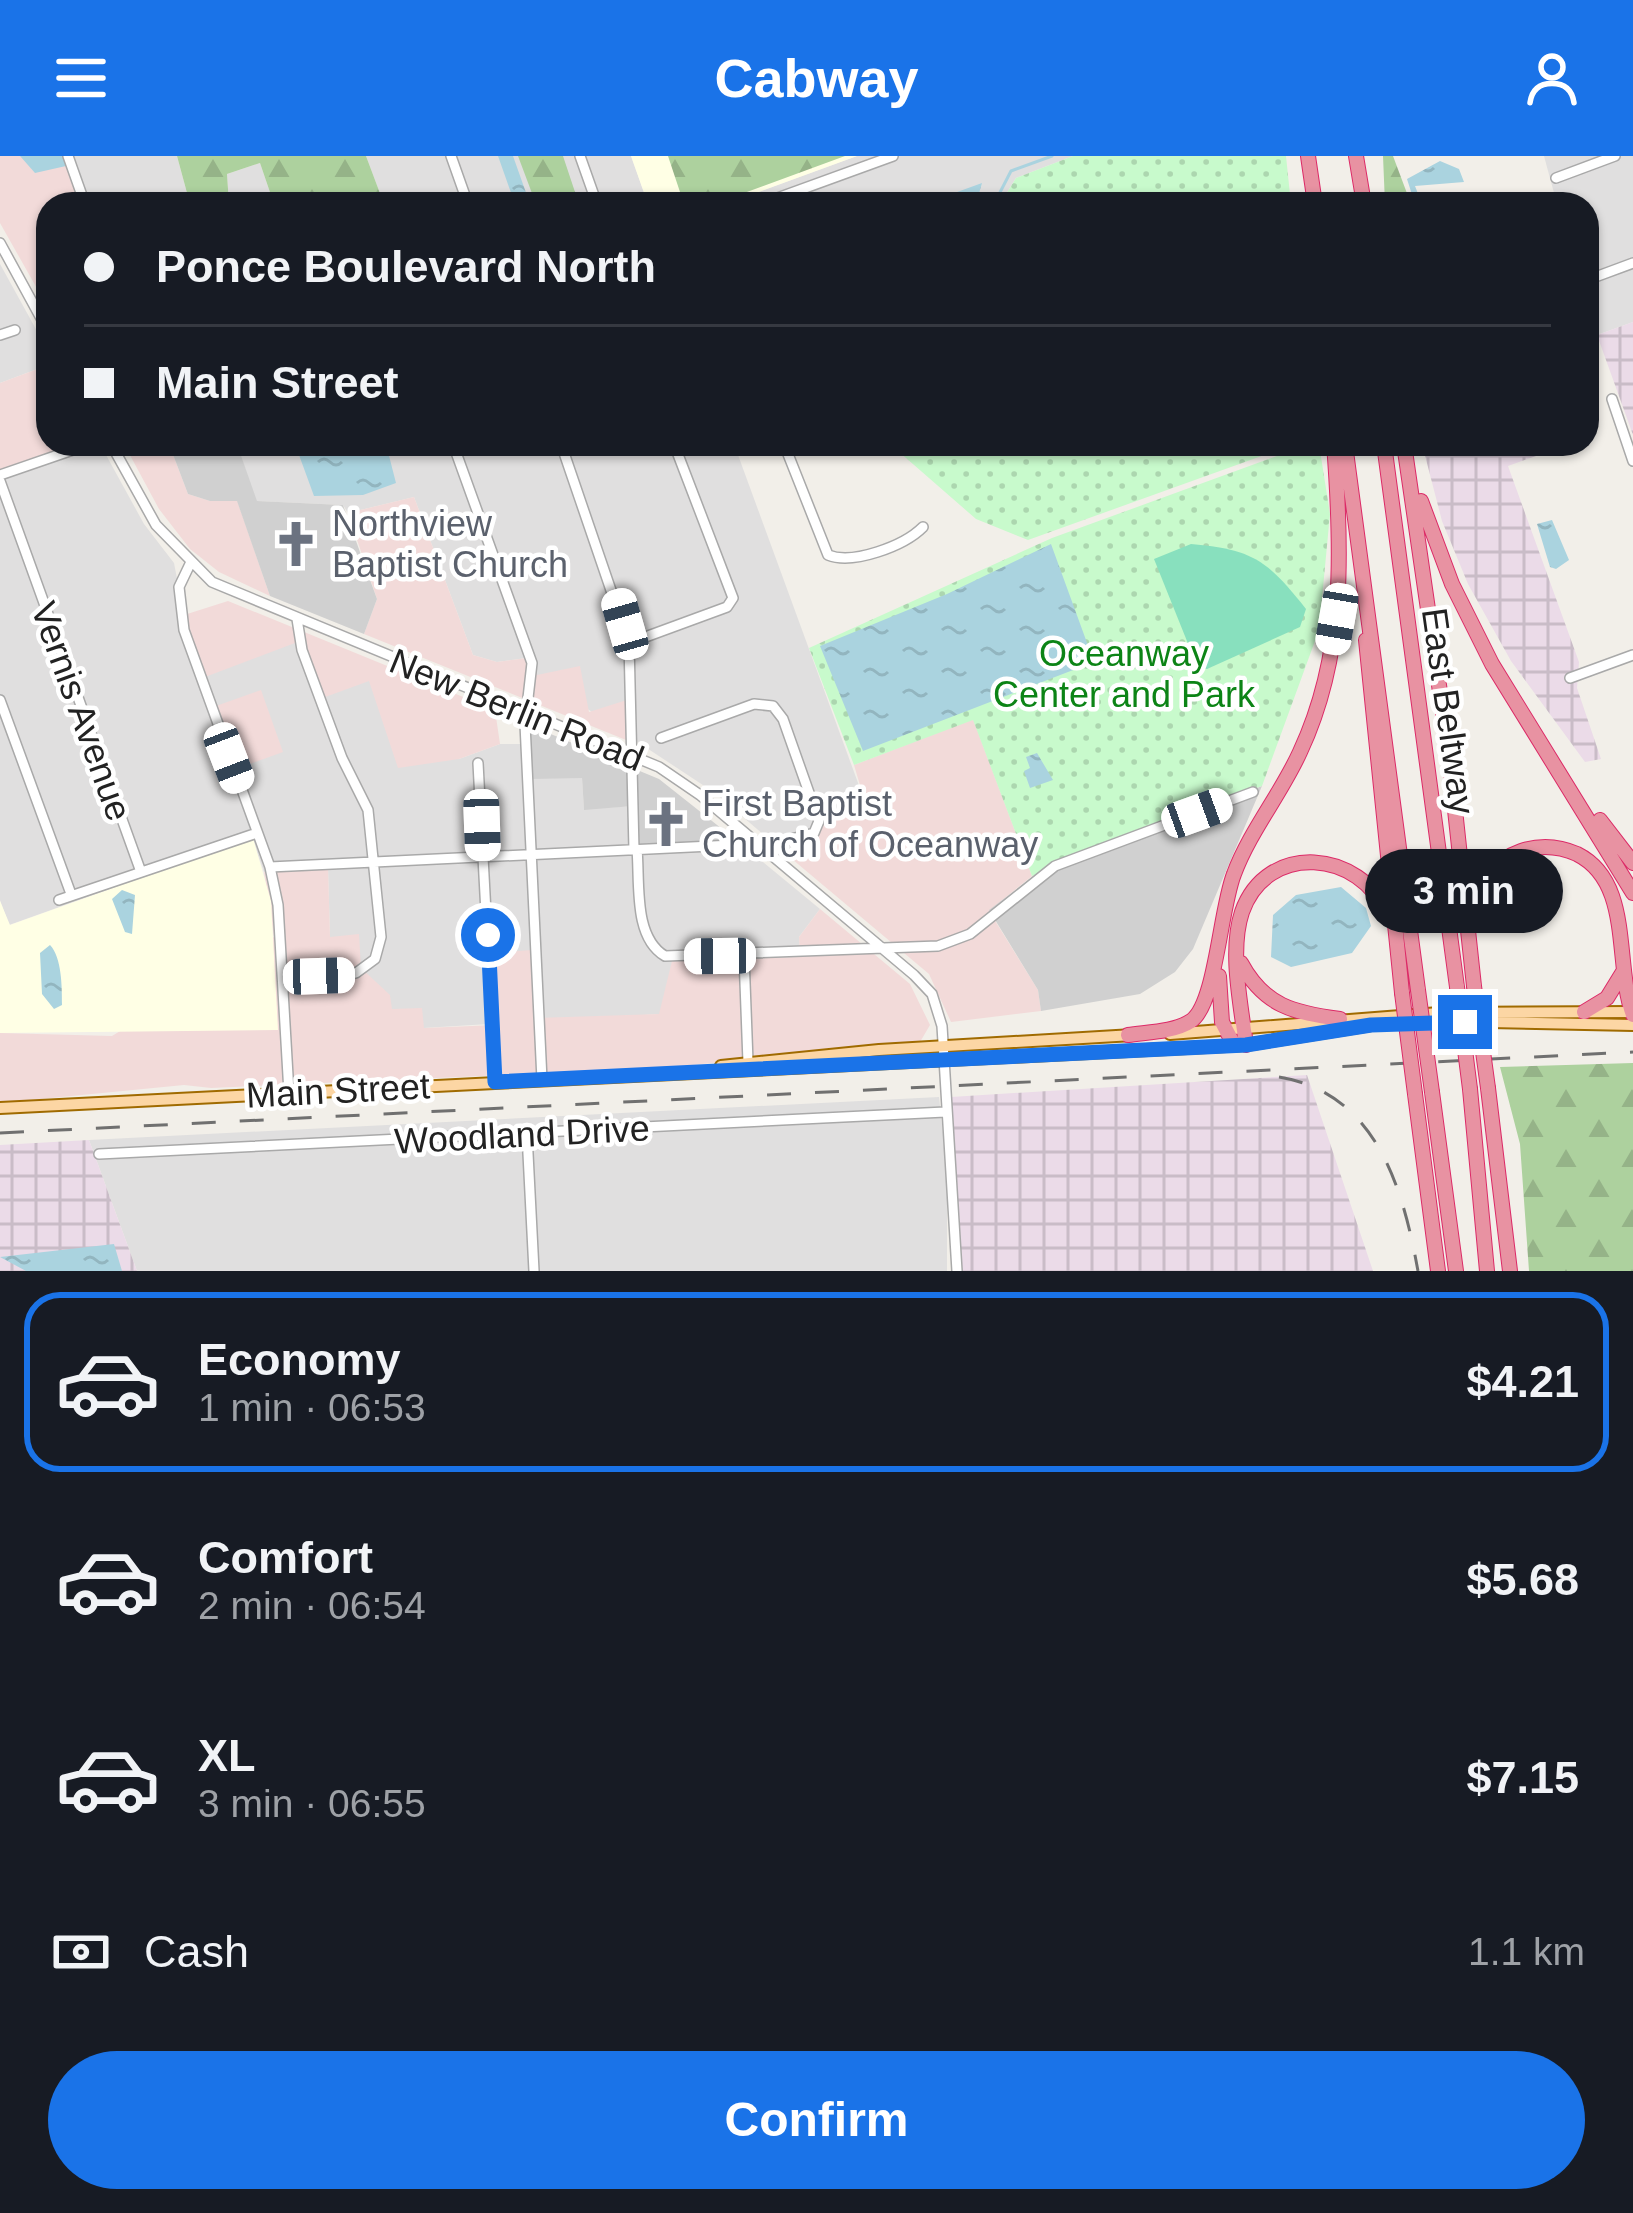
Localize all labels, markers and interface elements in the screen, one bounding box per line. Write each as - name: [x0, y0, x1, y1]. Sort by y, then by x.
- icon: menu: [48, 45, 114, 111]
- icon: person: [1519, 45, 1585, 111]
- text: Cabway: [714, 48, 919, 108]
- text: Ponce Boulevard North: [156, 241, 656, 292]
- text: Main Street: [156, 357, 399, 408]
- place label: Northview Baptist Church: [332, 503, 568, 585]
- church icon: Northview Baptist Church: [271, 519, 321, 569]
- car: [1313, 580, 1361, 658]
- car: [598, 584, 652, 664]
- street label: Vernis Avenue: [23, 596, 140, 826]
- street label: East Beltway: [1414, 605, 1483, 817]
- park label: Oceanway Center and Park: [993, 633, 1256, 715]
- street label: New Berlin Road: [384, 640, 650, 779]
- car: [199, 718, 259, 798]
- place label: First Baptist Church of Oceanway: [702, 783, 1038, 865]
- car: [1157, 784, 1237, 842]
- car: [463, 788, 501, 862]
- church icon: First Baptist Church of Oceanway: [641, 799, 691, 849]
- callout: 3 min: [1366, 848, 1564, 932]
- text: 3 min: [1413, 869, 1515, 912]
- route start: [461, 908, 515, 962]
- car: [684, 937, 756, 975]
- car: [282, 957, 356, 995]
- route end: [1438, 995, 1492, 1049]
- street label: Main Street: [245, 1065, 431, 1116]
- street label: Woodland Drive: [393, 1107, 651, 1162]
- icon: car: [54, 1328, 162, 1436]
- text: Economy: [198, 1334, 401, 1385]
- text: $4.21: [1466, 1356, 1579, 1407]
- text: 1 min · 06:53: [198, 1386, 426, 1429]
- icon: car: [54, 1526, 162, 1634]
- text: Comfort: [198, 1532, 373, 1583]
- text: $5.68: [1466, 1554, 1579, 1605]
- text: 2 min · 06:54: [198, 1584, 426, 1627]
- icon: car: [54, 1724, 162, 1832]
- text: XL: [198, 1730, 256, 1781]
- text: $7.15: [1466, 1752, 1579, 1803]
- text: 3 min · 06:55: [198, 1782, 426, 1825]
- icon: cash: [48, 1919, 114, 1985]
- text: Cash: [144, 1926, 249, 1977]
- text: 1.1 km: [1468, 1930, 1585, 1973]
- button: Confirm: [48, 2051, 1585, 2189]

